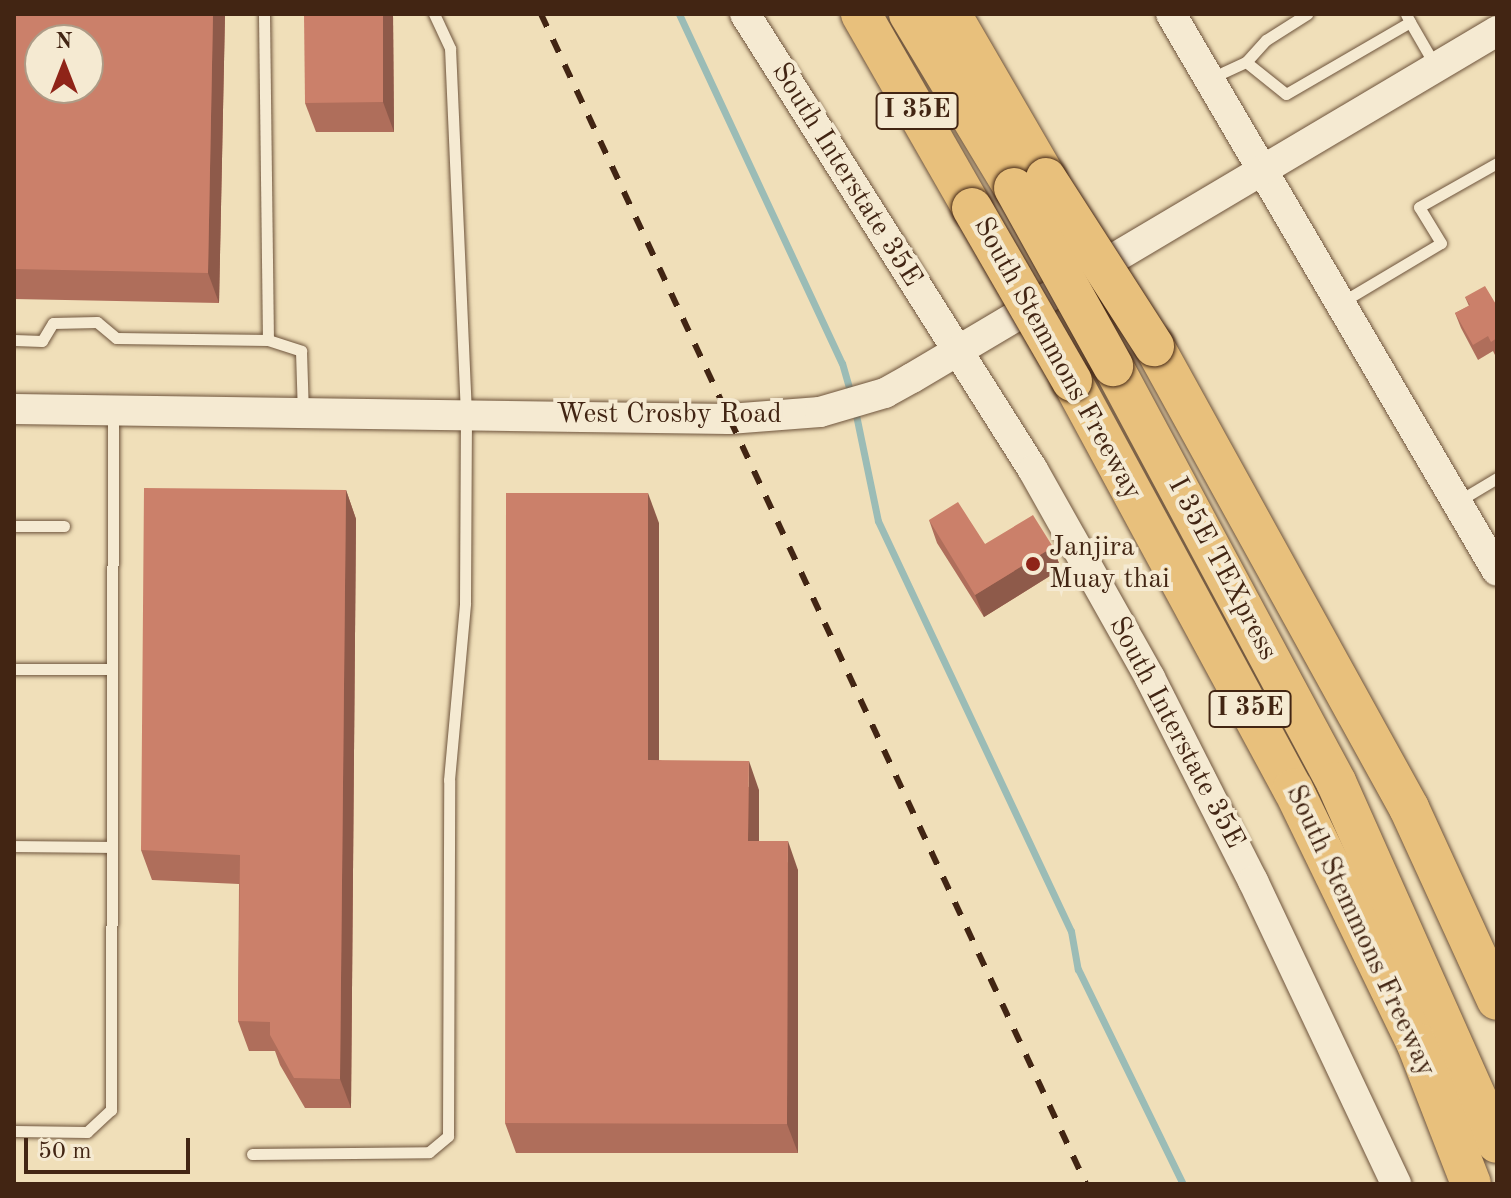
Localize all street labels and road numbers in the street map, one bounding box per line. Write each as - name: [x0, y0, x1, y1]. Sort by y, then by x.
- street label: South Interstate 35E: [764, 57, 928, 293]
- road number: I 35E: [875, 89, 959, 133]
- street label: South Stemmons Freeway: [965, 212, 1149, 506]
- street label: West Crosby Road: [556, 398, 782, 432]
- street label: I 35E TEXpress: [1160, 472, 1284, 666]
- street label: South Interstate 35E: [1101, 611, 1251, 855]
- road number: I 35E: [1208, 687, 1292, 731]
- street label: South Stemmons Freeway: [1278, 780, 1442, 1082]

